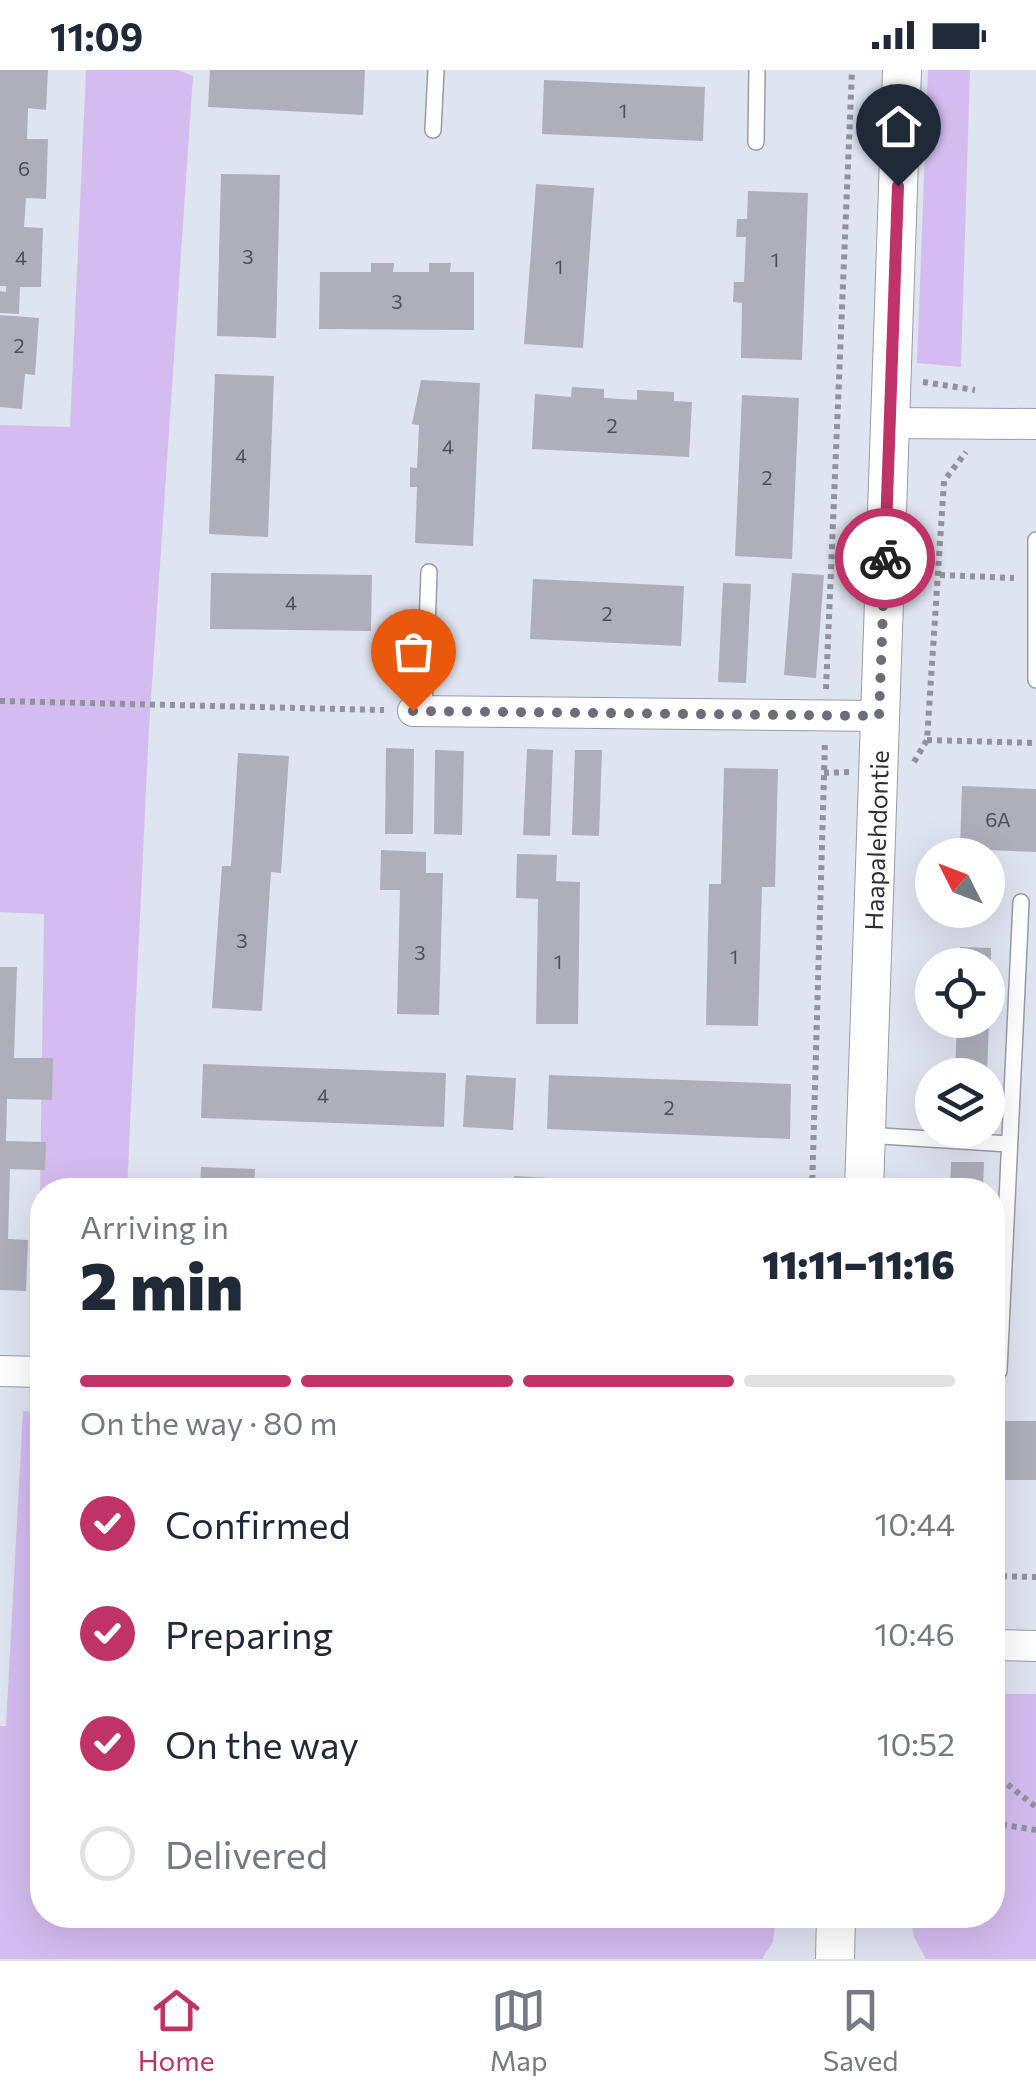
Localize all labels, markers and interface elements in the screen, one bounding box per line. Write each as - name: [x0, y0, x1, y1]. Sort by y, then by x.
- text: 11:09: [50, 12, 143, 59]
- pin: [856, 84, 941, 187]
- house number: 1: [619, 98, 627, 122]
- icon: home: [871, 99, 926, 154]
- house number: 6: [18, 156, 30, 180]
- house number: 3: [242, 244, 254, 268]
- house number: 4: [15, 245, 27, 269]
- house number: 1: [771, 247, 779, 271]
- house number: 1: [555, 254, 563, 278]
- house number: 3: [391, 289, 403, 313]
- house number: 2: [13, 333, 25, 357]
- house number: 2: [606, 413, 618, 437]
- house number: 4: [442, 434, 454, 458]
- house number: 4: [235, 443, 247, 467]
- house number: 2: [761, 465, 773, 489]
- courier: [835, 508, 935, 608]
- icon: bike: [858, 531, 913, 586]
- house number: 4: [285, 590, 297, 614]
- house number: 2: [601, 601, 613, 625]
- pin: [371, 609, 456, 712]
- icon: bag: [386, 624, 441, 679]
- street label: Haapalehdontie: [858, 750, 894, 931]
- house number: 6A: [985, 807, 1011, 831]
- north arrow: [915, 838, 1005, 928]
- map controls: [915, 838, 1005, 1148]
- house number: 3: [236, 928, 248, 952]
- house number: 3: [414, 940, 426, 964]
- house number: 1: [730, 944, 738, 968]
- button: locate: [915, 948, 1005, 1038]
- house number: 1: [554, 949, 562, 973]
- button: layers: [915, 1058, 1005, 1148]
- house number: 4: [317, 1083, 329, 1107]
- house number: 2: [663, 1095, 675, 1119]
- text: Arriving in: [80, 1206, 229, 1246]
- text: 11:11–11:16: [762, 1240, 955, 1287]
- text: 2 min: [80, 1244, 243, 1323]
- text: On the way · 80 m: [80, 1402, 337, 1442]
- icon: check: [80, 1496, 135, 1551]
- text: Confirmed: [165, 1500, 351, 1547]
- text: 10:44: [874, 1503, 955, 1543]
- icon: check: [80, 1606, 135, 1661]
- text: Preparing: [165, 1610, 333, 1657]
- text: 10:46: [874, 1613, 955, 1653]
- icon: check: [80, 1716, 135, 1771]
- text: On the way: [165, 1720, 359, 1767]
- text: 10:52: [877, 1723, 955, 1763]
- text: Delivered: [165, 1830, 328, 1877]
- tab: Home: [138, 1983, 215, 2077]
- tab: Map: [490, 1983, 548, 2077]
- tab: Saved: [823, 1983, 898, 2077]

